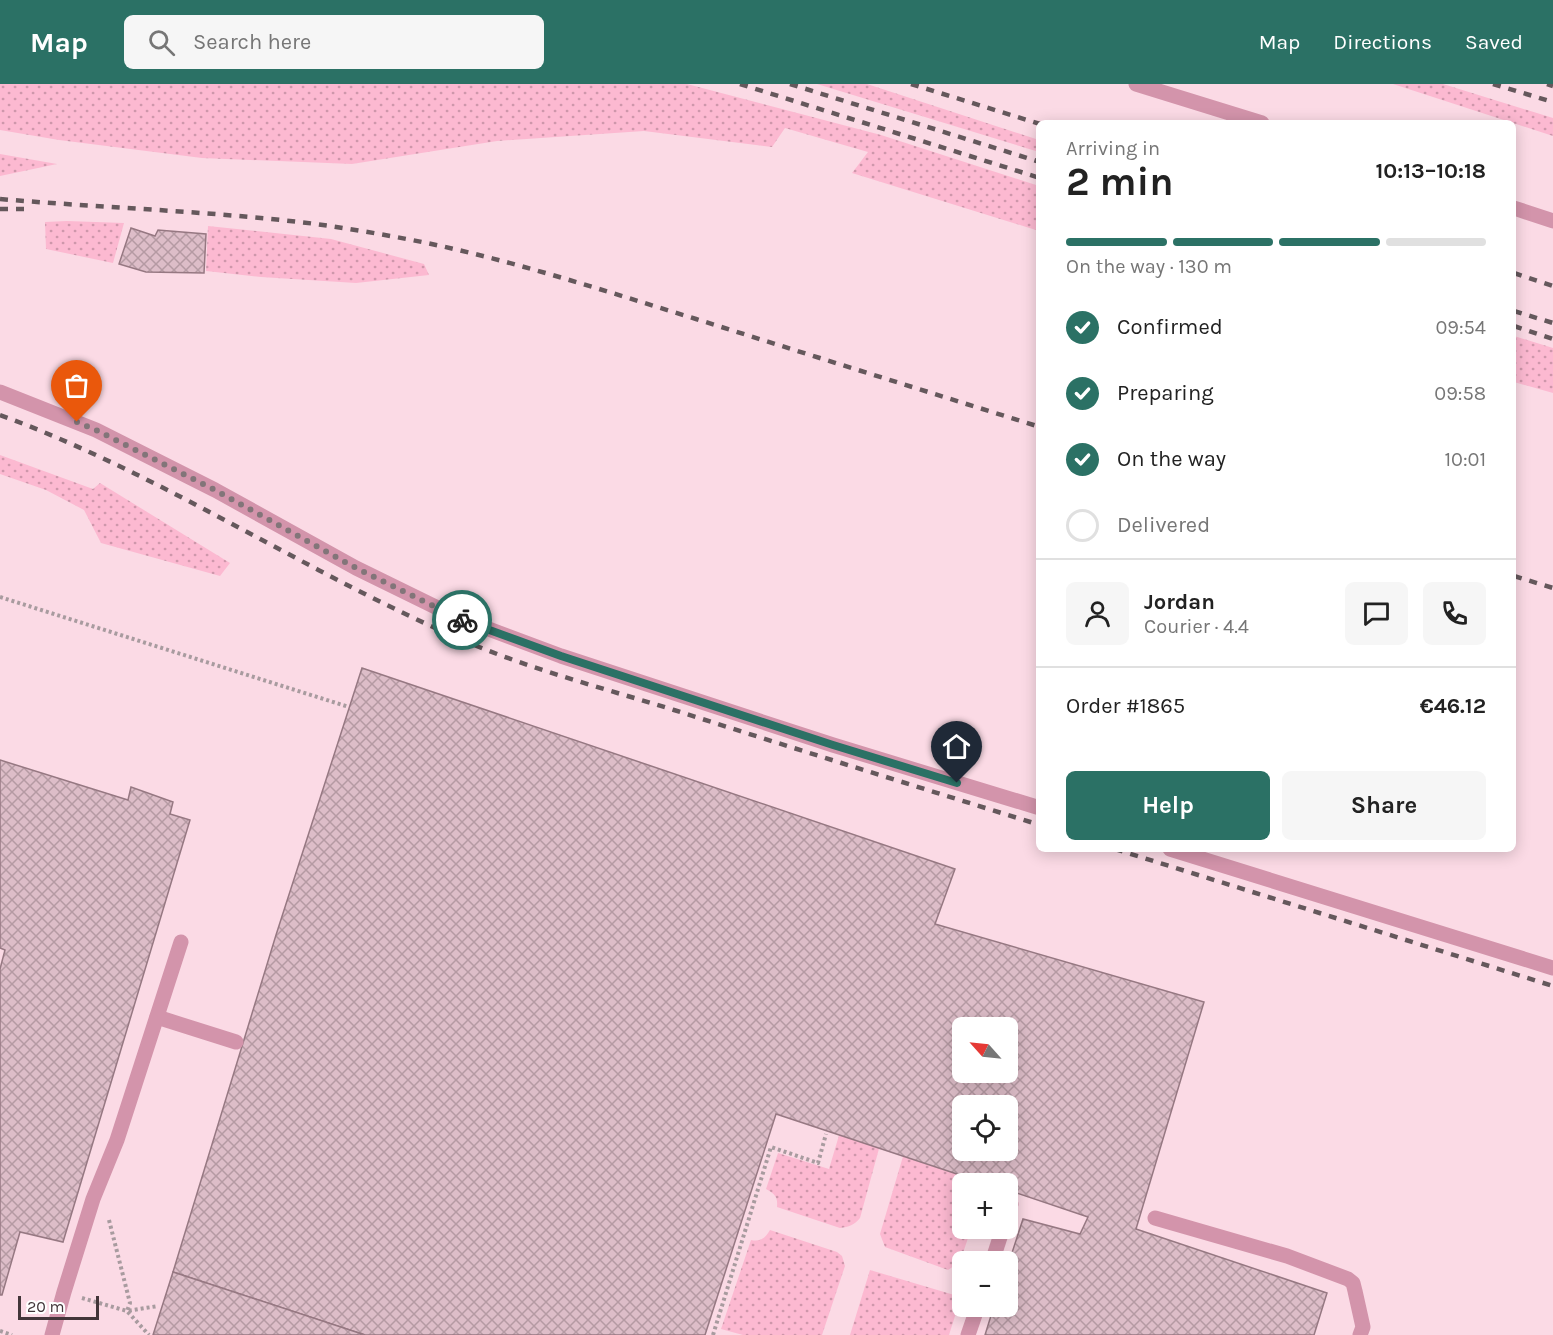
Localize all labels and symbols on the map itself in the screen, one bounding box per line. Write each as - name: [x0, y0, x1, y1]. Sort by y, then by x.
- pin: [51, 360, 102, 422]
- courier: [432, 590, 492, 650]
- pin: [931, 721, 982, 783]
- north arrow: [952, 1017, 1018, 1083]
- scale bar: [18, 1293, 99, 1320]

